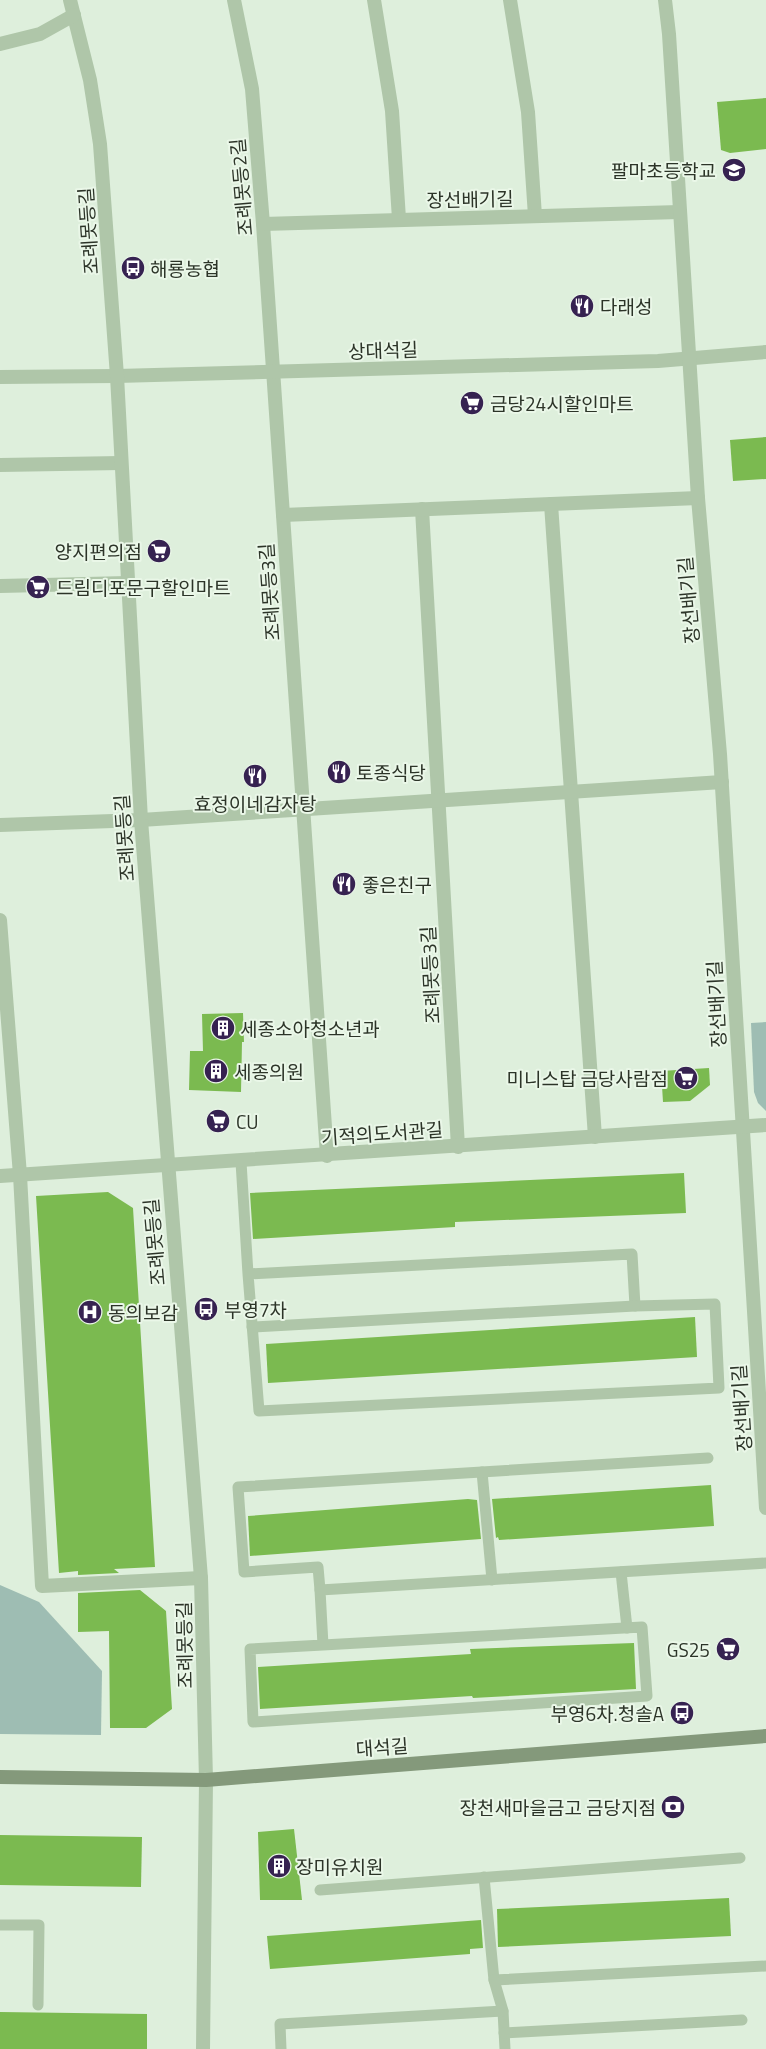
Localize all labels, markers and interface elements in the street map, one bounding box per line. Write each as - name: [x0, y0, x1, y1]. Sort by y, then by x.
- street label: 조례못등2길: [222, 137, 260, 237]
- place label: 팔마초등학교: [611, 156, 716, 185]
- school or university icon: 팔마초등학교: [721, 157, 747, 183]
- street label: 장선배기길: [426, 184, 514, 214]
- street label: 조례못등길: [70, 186, 106, 276]
- place label: 해룡농협: [150, 254, 220, 283]
- bus stop icon: 해룡농협: [120, 255, 146, 281]
- place label: 다래성: [600, 292, 652, 321]
- restaurant icon: 다래성: [569, 293, 595, 319]
- street label: 상대석길: [348, 334, 418, 366]
- place label: 금당24시할인마트: [490, 389, 634, 418]
- supermarket icon: 금당24시할인마트: [459, 390, 485, 416]
- place label: 양지편의점: [55, 537, 142, 566]
- supermarket icon: 양지편의점: [146, 538, 172, 564]
- street label: 조례못등3길: [251, 542, 287, 642]
- street label: 장선배기길: [670, 555, 706, 645]
- place label: 드림디포문구할인마트: [56, 573, 231, 602]
- supermarket icon: 드림디포문구할인마트: [25, 574, 51, 600]
- place label: 토종식당: [356, 758, 426, 787]
- restaurant icon: 토종식당: [326, 759, 352, 785]
- restaurant icon: 효정이네감자탕: [242, 763, 268, 789]
- place label: 효정이네감자탕: [194, 789, 317, 818]
- street label: 조례못등길: [106, 793, 142, 883]
- place label: 좋은친구: [362, 870, 432, 899]
- restaurant icon: 좋은친구: [331, 871, 357, 897]
- street label: 조례못등3길: [413, 925, 447, 1025]
- street label: 장선배기길: [699, 960, 733, 1048]
- place label: 세종소아청소년과: [240, 1014, 380, 1043]
- building icon: 세종소아청소년과: [210, 1015, 236, 1041]
- place label: 세종의원: [234, 1057, 304, 1086]
- building icon: 세종의원: [203, 1058, 229, 1084]
- place label: 미니스탑 금당사람점: [506, 1064, 668, 1093]
- supermarket icon: 미니스탑 금당사람점: [673, 1065, 699, 1091]
- place label: CU: [236, 1107, 259, 1136]
- supermarket icon: CU: [205, 1108, 231, 1134]
- street label: 기적의도서관길: [320, 1114, 444, 1152]
- street label: 조례못등길: [136, 1197, 172, 1287]
- place label: 부영7차: [224, 1295, 287, 1324]
- bus stop icon: 부영7차: [193, 1296, 219, 1322]
- place label: 동의보감: [108, 1298, 178, 1327]
- hospital icon: 동의보감: [77, 1299, 103, 1325]
- street label: 장선배기길: [723, 1363, 759, 1453]
- street label: 조례못등길: [169, 1601, 199, 1689]
- place label: GS25: [667, 1635, 710, 1664]
- supermarket icon: GS25: [715, 1636, 741, 1662]
- place label: 부영6차.청솔A: [551, 1699, 664, 1728]
- bus stop icon: 부영6차.청솔A: [669, 1700, 695, 1726]
- street label: 대석길: [355, 1731, 409, 1763]
- place label: 장천새마을금고 금당지점: [460, 1793, 656, 1822]
- bank icon: 장천새마을금고 금당지점: [660, 1794, 686, 1820]
- place label: 장미유치원: [296, 1852, 383, 1881]
- building icon: 장미유치원: [266, 1853, 292, 1879]

